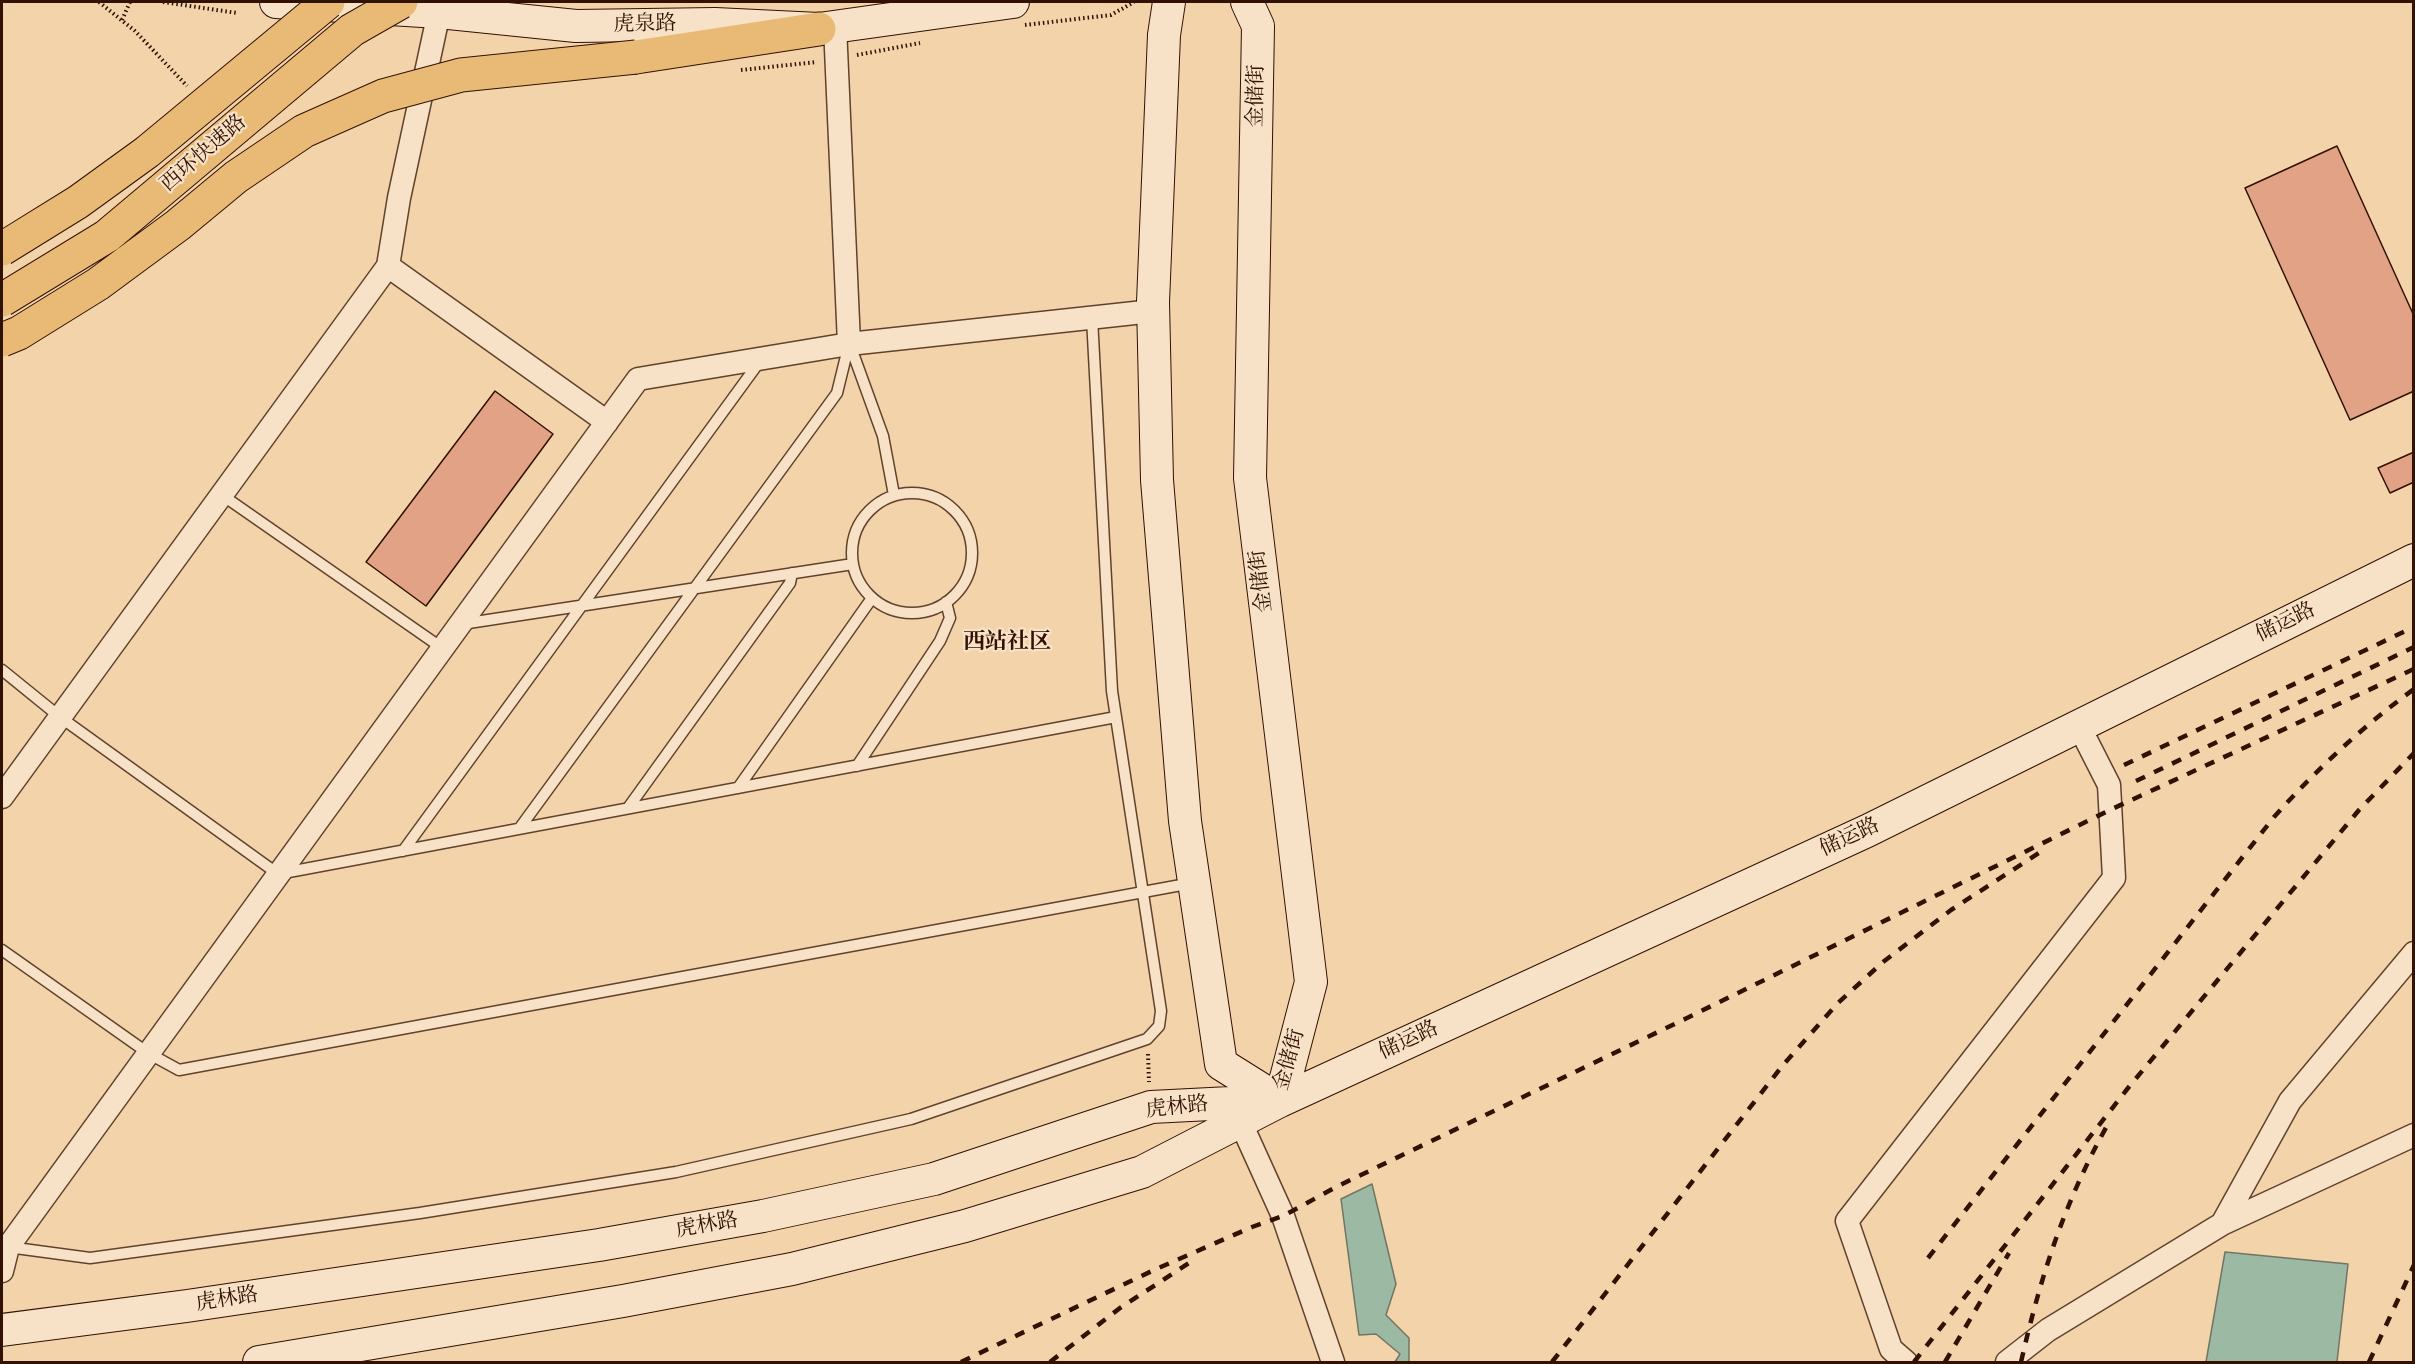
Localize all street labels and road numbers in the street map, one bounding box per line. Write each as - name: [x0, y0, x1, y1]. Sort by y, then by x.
- street label: 虎泉路: [613, 12, 677, 38]
- street label: 金储街: [1244, 64, 1270, 128]
- street label: 西环快速路: [156, 110, 252, 198]
- street label: 金储街: [1246, 548, 1278, 614]
- street label: 储运路: [2252, 598, 2320, 648]
- street label: 储运路: [1816, 813, 1884, 863]
- street label: 储运路: [1375, 1016, 1443, 1066]
- street label: 金储街: [1269, 1026, 1311, 1094]
- street label: 虎林路: [1144, 1092, 1210, 1124]
- street label: 虎林路: [674, 1208, 740, 1244]
- street label: 虎林路: [194, 1283, 260, 1317]

